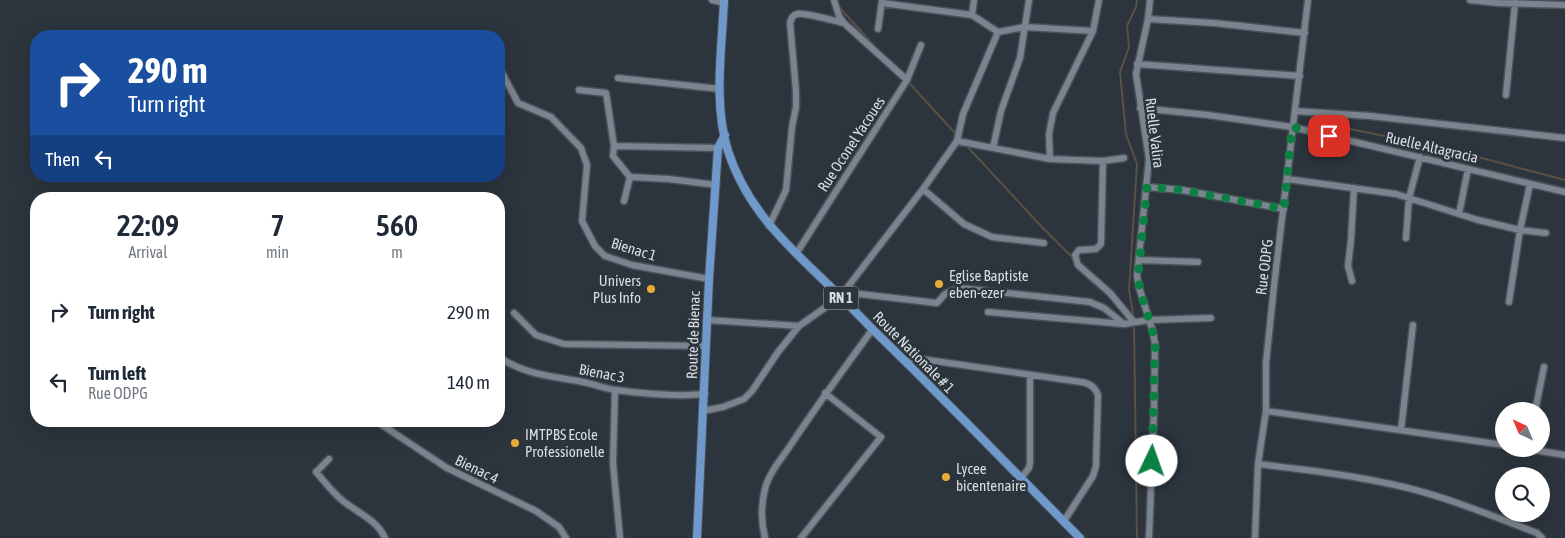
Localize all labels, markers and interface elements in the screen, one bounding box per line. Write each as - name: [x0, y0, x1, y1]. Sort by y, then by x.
- icon: right: [45, 50, 110, 115]
- text: 290 m: [128, 50, 207, 90]
- text: Turn right: [128, 91, 205, 117]
- street label: Rue Oconel Yacoues: [814, 93, 888, 195]
- street label: Ruelle Valira: [1142, 97, 1168, 169]
- pin: [1308, 115, 1350, 157]
- icon: arrive: [1315, 122, 1343, 150]
- street label: Ruelle Altagracia: [1384, 128, 1480, 166]
- icon: left: [90, 145, 118, 173]
- text: Then: [45, 148, 80, 170]
- text: 22:09: [117, 208, 179, 242]
- text: 7: [270, 208, 285, 242]
- text: 560: [376, 208, 418, 242]
- street label: Bienac 1: [609, 234, 659, 264]
- street label: Rue ODPG: [1252, 238, 1276, 296]
- text: Arrival: [128, 243, 168, 261]
- text: min: [266, 243, 289, 261]
- text: m: [391, 243, 403, 261]
- place label: Eglise Baptiste eben-ezer: [949, 267, 1029, 301]
- place label: Univers Plus Info: [593, 272, 641, 306]
- marker: Eglise Baptiste eben-ezer: [933, 278, 945, 290]
- marker: Univers Plus Info: [645, 283, 657, 295]
- road number: RN 1: [824, 286, 858, 310]
- street label: Route de Bienac: [683, 290, 703, 379]
- icon: right: [45, 298, 73, 326]
- text: Turn right: [88, 301, 155, 323]
- text: 290 m: [447, 301, 490, 323]
- street label: Route Nationale # 1: [870, 308, 958, 396]
- street label: Bienac 3: [578, 360, 626, 386]
- text: Turn left: [88, 362, 146, 384]
- icon: left: [45, 368, 73, 396]
- text: 140 m: [447, 371, 490, 393]
- text: Rue ODPG: [88, 384, 148, 402]
- north arrow: [1495, 402, 1550, 458]
- map controls: [1495, 402, 1550, 522]
- place label: IMTPBS Ecole Professionelle: [525, 426, 605, 460]
- position arrow: [1125, 434, 1177, 486]
- marker: IMTPBS Ecole Professionelle: [509, 437, 521, 449]
- street label: Bienac 4: [452, 451, 502, 487]
- place label: Lycee bicentenaire: [956, 460, 1026, 494]
- button: search: [1495, 467, 1550, 522]
- marker: Lycee bicentenaire: [940, 471, 952, 483]

